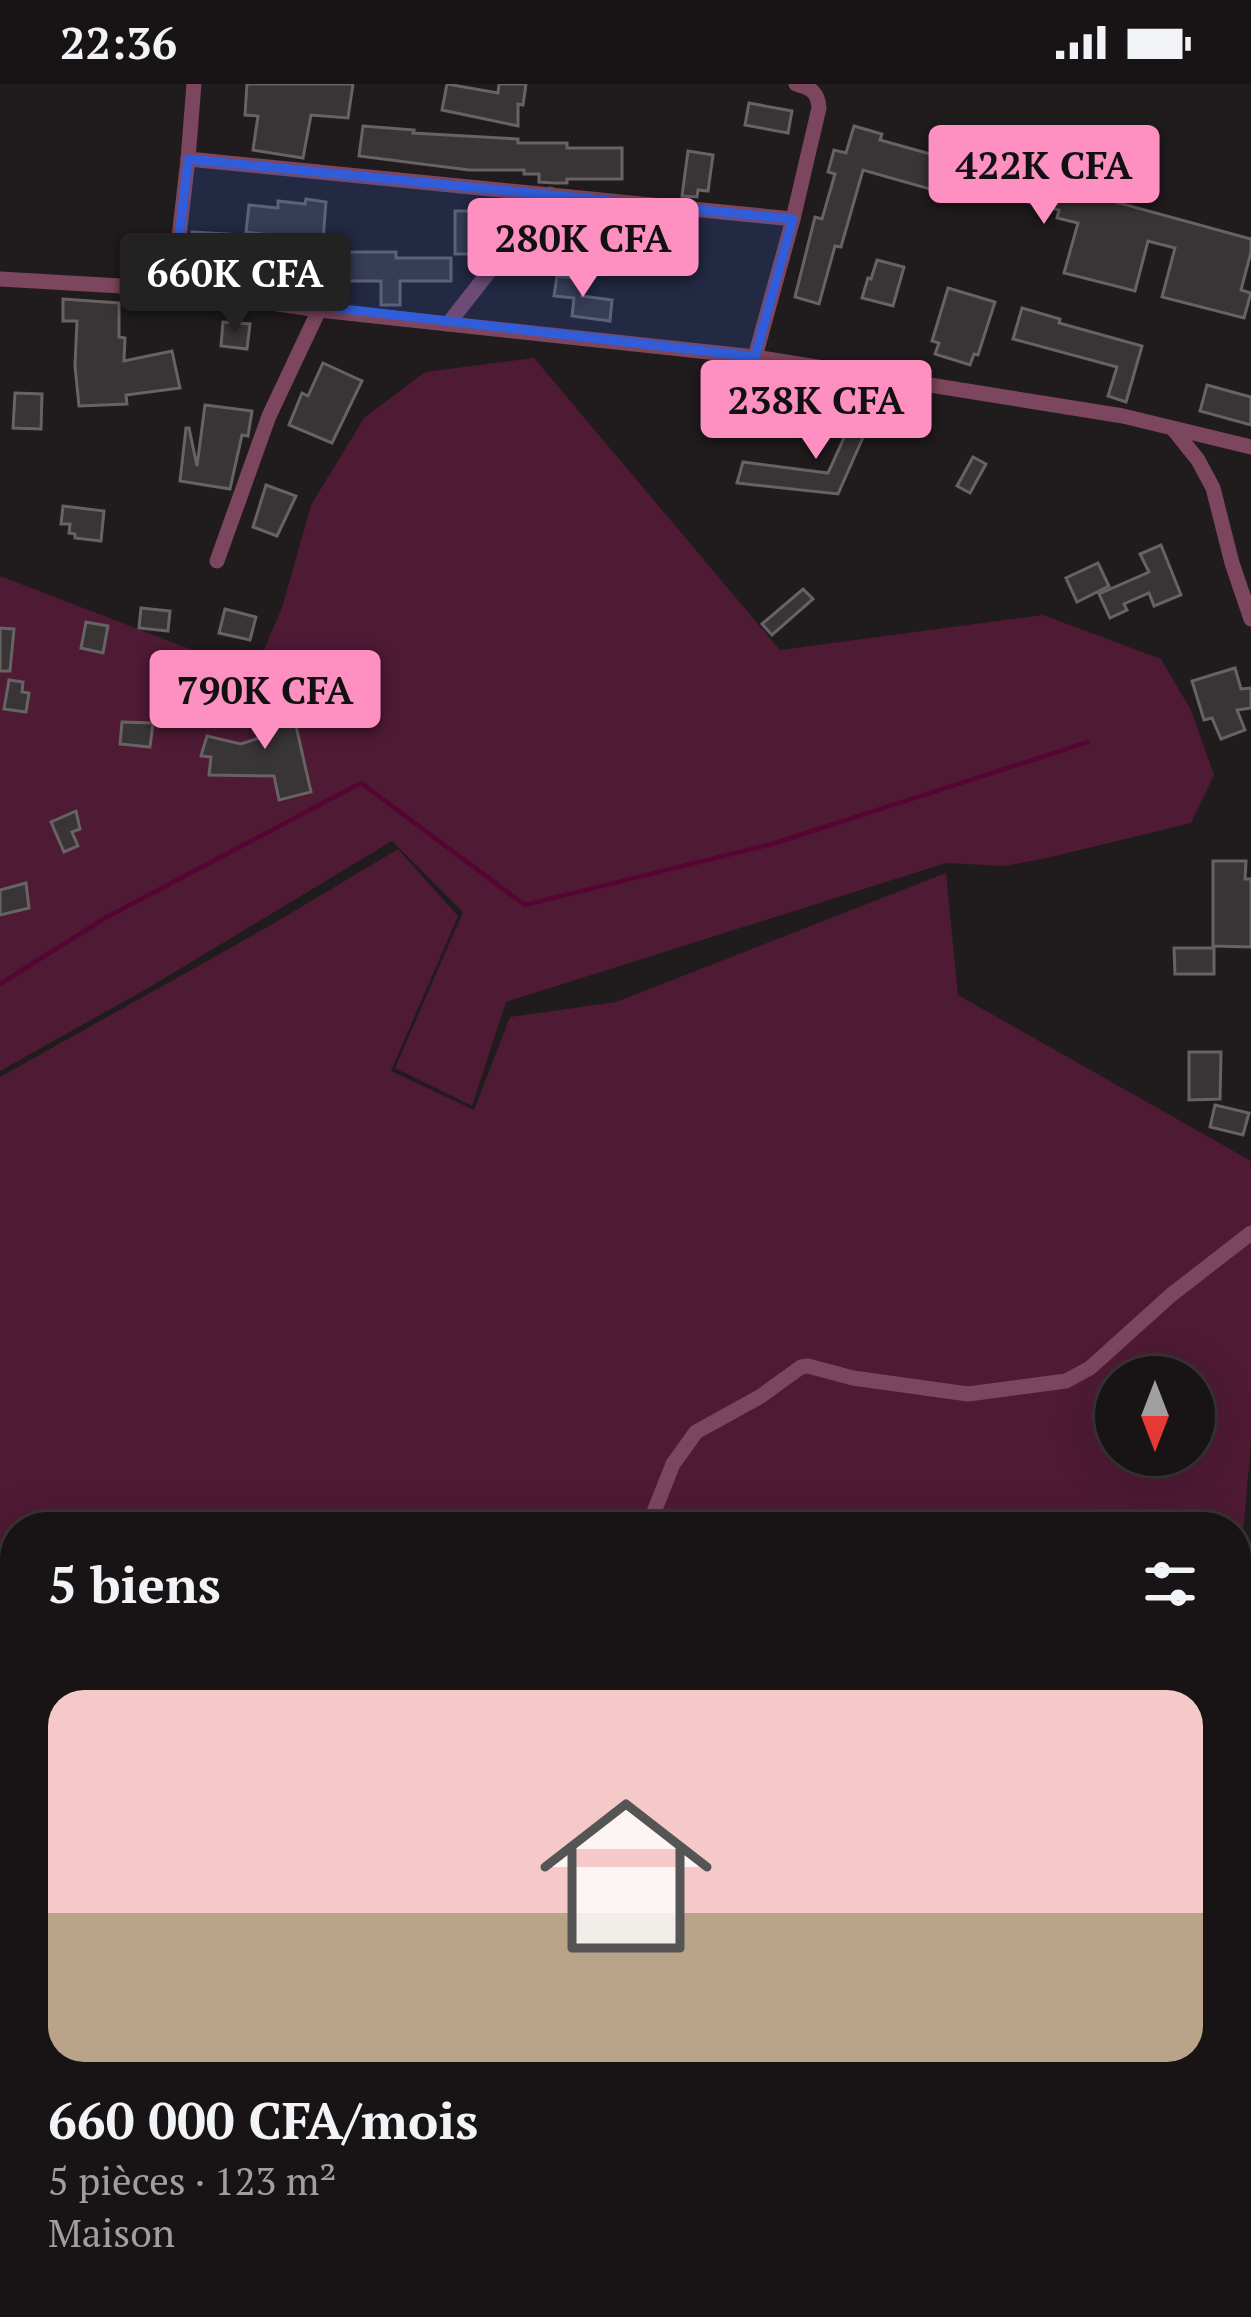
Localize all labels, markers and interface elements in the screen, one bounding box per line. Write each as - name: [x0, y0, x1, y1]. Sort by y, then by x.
- text: 22:36: [60, 12, 177, 72]
- pin: 422K CFA: [920, 125, 1168, 227]
- text: 422K CFA: [956, 138, 1132, 190]
- pin: 280K CFA: [459, 198, 707, 300]
- text: 280K CFA: [495, 211, 671, 263]
- pin: 660K CFA: [111, 233, 359, 335]
- text: 660K CFA: [147, 246, 323, 298]
- pin: 238K CFA: [692, 360, 940, 462]
- text: 238K CFA: [728, 373, 904, 425]
- pin: 790K CFA: [141, 650, 389, 752]
- text: 790K CFA: [177, 663, 353, 715]
- north arrow: [1095, 1356, 1215, 1476]
- map controls: [1095, 1356, 1215, 1476]
- text: 5 biens: [48, 1550, 221, 1618]
- icon: filters: [1137, 1551, 1203, 1617]
- icon: home: [518, 1768, 734, 1984]
- text: 660 000 CFA/mois: [48, 2086, 478, 2154]
- text: 5 pièces · 123 m²: [48, 2154, 336, 2206]
- text: Maison: [48, 2206, 175, 2258]

